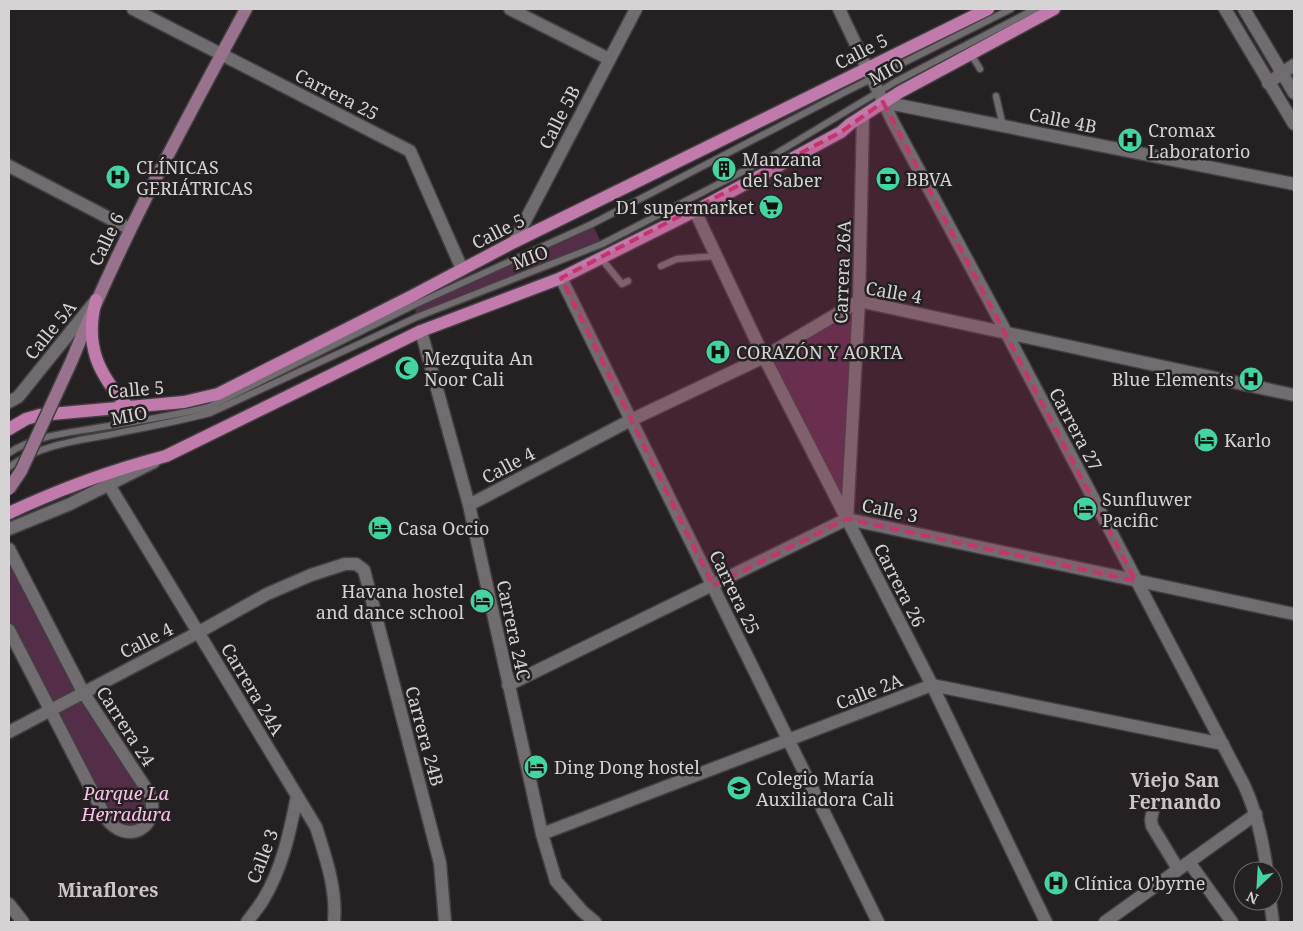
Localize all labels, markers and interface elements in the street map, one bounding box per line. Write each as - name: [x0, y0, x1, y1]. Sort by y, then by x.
- street label: Calle 5: [830, 27, 892, 75]
- street label: MIO: [864, 52, 908, 90]
- street label: Carrera 25: [291, 63, 383, 125]
- street label: Calle 5B: [533, 81, 585, 153]
- street label: Calle 4B: [1027, 102, 1099, 138]
- place label: Cromax Laboratorio: [1148, 118, 1250, 163]
- hospital icon: Cromax Laboratorio: [1117, 127, 1143, 153]
- place label: Manzana del Saber: [742, 147, 823, 192]
- place label: CLÍNICAS GERIÁTRICAS: [136, 155, 253, 200]
- building icon: Manzana del Saber: [711, 156, 737, 182]
- hospital icon: CLÍNICAS GERIÁTRICAS: [105, 164, 131, 190]
- bank icon: BBVA: [875, 166, 901, 192]
- place label: BBVA: [906, 167, 953, 191]
- supermarket icon: D1 supermarket: [758, 194, 784, 220]
- place label: D1 supermarket: [616, 195, 754, 219]
- street label: Calle 5: [467, 207, 529, 255]
- street label: Calle 6: [83, 208, 129, 270]
- street label: Carrera 26A: [828, 220, 856, 324]
- street label: MIO: [508, 239, 552, 275]
- street label: Calle 4: [864, 275, 924, 309]
- street label: Calle 5A: [19, 295, 81, 365]
- hospital icon: CORAZÓN Y AORTA: [705, 339, 731, 365]
- place label: CORAZÓN Y AORTA: [736, 340, 903, 364]
- place label: Mezquita An Noor Cali: [424, 346, 534, 391]
- mosque icon: Mezquita An Noor Cali: [394, 355, 420, 381]
- hospital icon: Blue Elements: [1238, 366, 1264, 392]
- place label: Blue Elements: [1112, 367, 1234, 391]
- street label: Calle 5: [107, 375, 165, 403]
- street label: Carrera 27: [1044, 383, 1108, 475]
- street label: MIO: [109, 400, 149, 430]
- hotel icon: Karlo: [1193, 427, 1219, 453]
- place label: Karlo: [1224, 428, 1271, 452]
- street label: Calle 4: [477, 441, 539, 489]
- place label: Sunfluwer Pacific: [1102, 487, 1192, 532]
- street label: Calle 3: [860, 492, 920, 528]
- hotel icon: Sunfluwer Pacific: [1072, 496, 1098, 522]
- hotel icon: Casa Occio: [367, 515, 393, 541]
- place label: Casa Occio: [398, 516, 489, 540]
- street label: Carrera 26: [869, 539, 931, 631]
- street label: Carrera 25: [704, 546, 766, 638]
- street label: Carrera 24C: [492, 578, 536, 682]
- place label: Havana hostel and dance school: [316, 579, 464, 624]
- hotel icon: Havana hostel and dance school: [469, 588, 495, 614]
- street label: Calle 4: [115, 616, 177, 664]
- street label: Carrera 24A: [216, 638, 290, 740]
- street label: Calle 2A: [832, 667, 906, 715]
- street label: Carrera 24: [91, 681, 161, 771]
- street label: Carrera 24B: [400, 683, 450, 789]
- hotel icon: Ding Dong hostel: [523, 754, 549, 780]
- place label: Ding Dong hostel: [554, 755, 700, 779]
- place label: Colegio María Auxiliadora Cali: [756, 766, 895, 811]
- district label: Viejo San Fernando: [1129, 767, 1221, 815]
- school or university icon: Colegio María Auxiliadora Cali: [726, 775, 752, 801]
- park label: Parque La Herradura: [80, 781, 171, 826]
- street label: Calle 3: [241, 825, 283, 887]
- north arrow: [1233, 861, 1283, 911]
- hospital icon: Clínica O'byrne: [1043, 870, 1069, 896]
- place label: Clínica O'byrne: [1074, 871, 1205, 895]
- district label: Miraflores: [57, 877, 159, 903]
- text: N: [1243, 887, 1261, 909]

